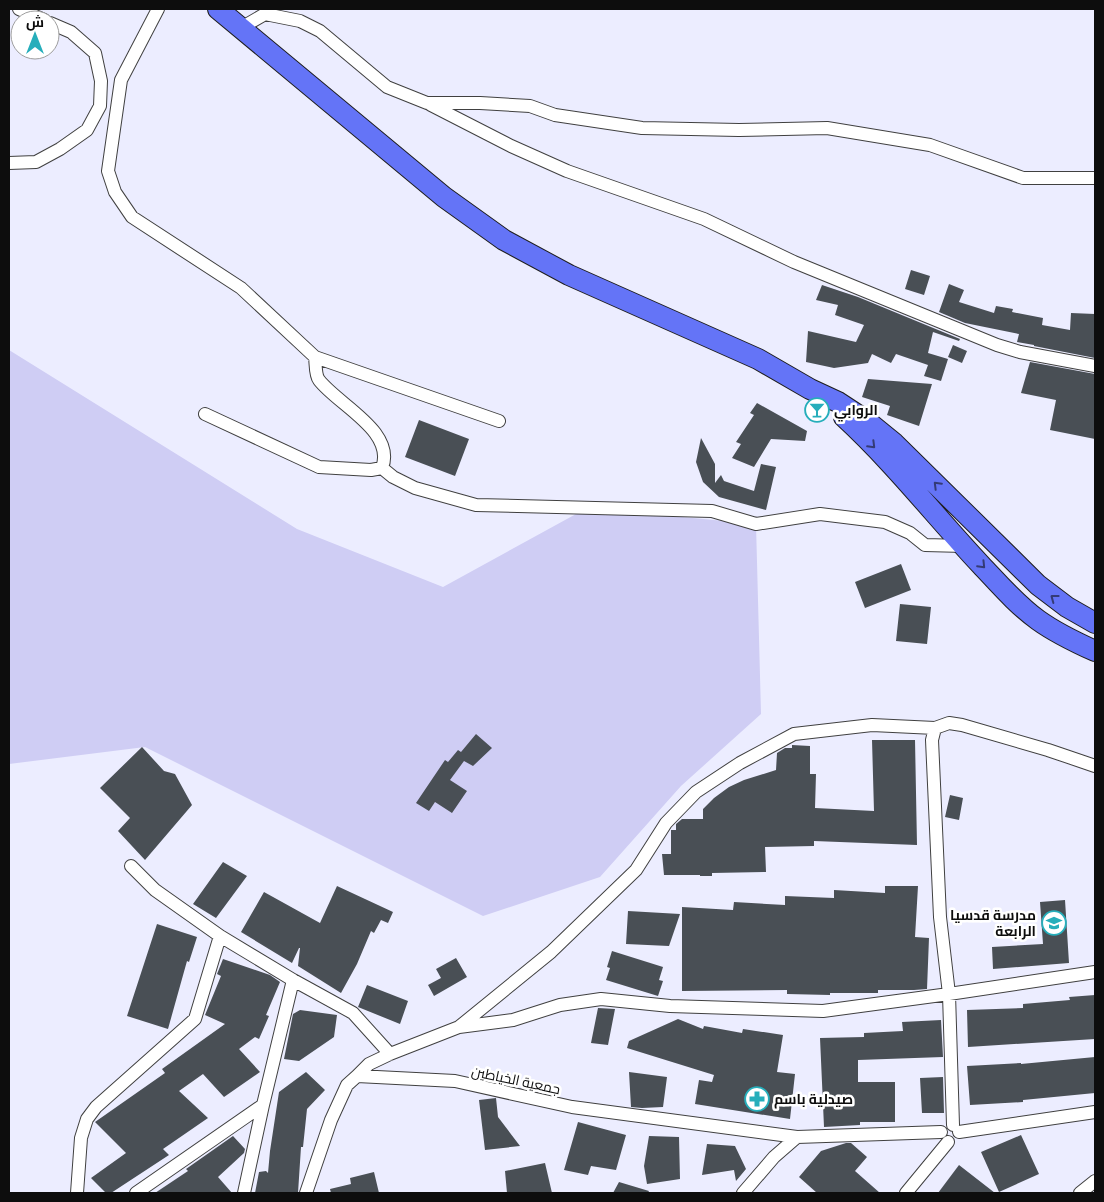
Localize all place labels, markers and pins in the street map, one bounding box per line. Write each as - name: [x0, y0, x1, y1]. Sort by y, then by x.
- bar icon: الروابي: [804, 397, 830, 423]
- place label: الروابي: [834, 401, 878, 422]
- place label: مدرسة قدسيا الرابعة: [950, 906, 1036, 940]
- school or university icon: مدرسة قدسيا الرابعة: [1041, 910, 1067, 936]
- pharmacy icon: صيدلية باسم: [744, 1086, 770, 1112]
- place label: صيدلية باسم: [774, 1090, 853, 1109]

